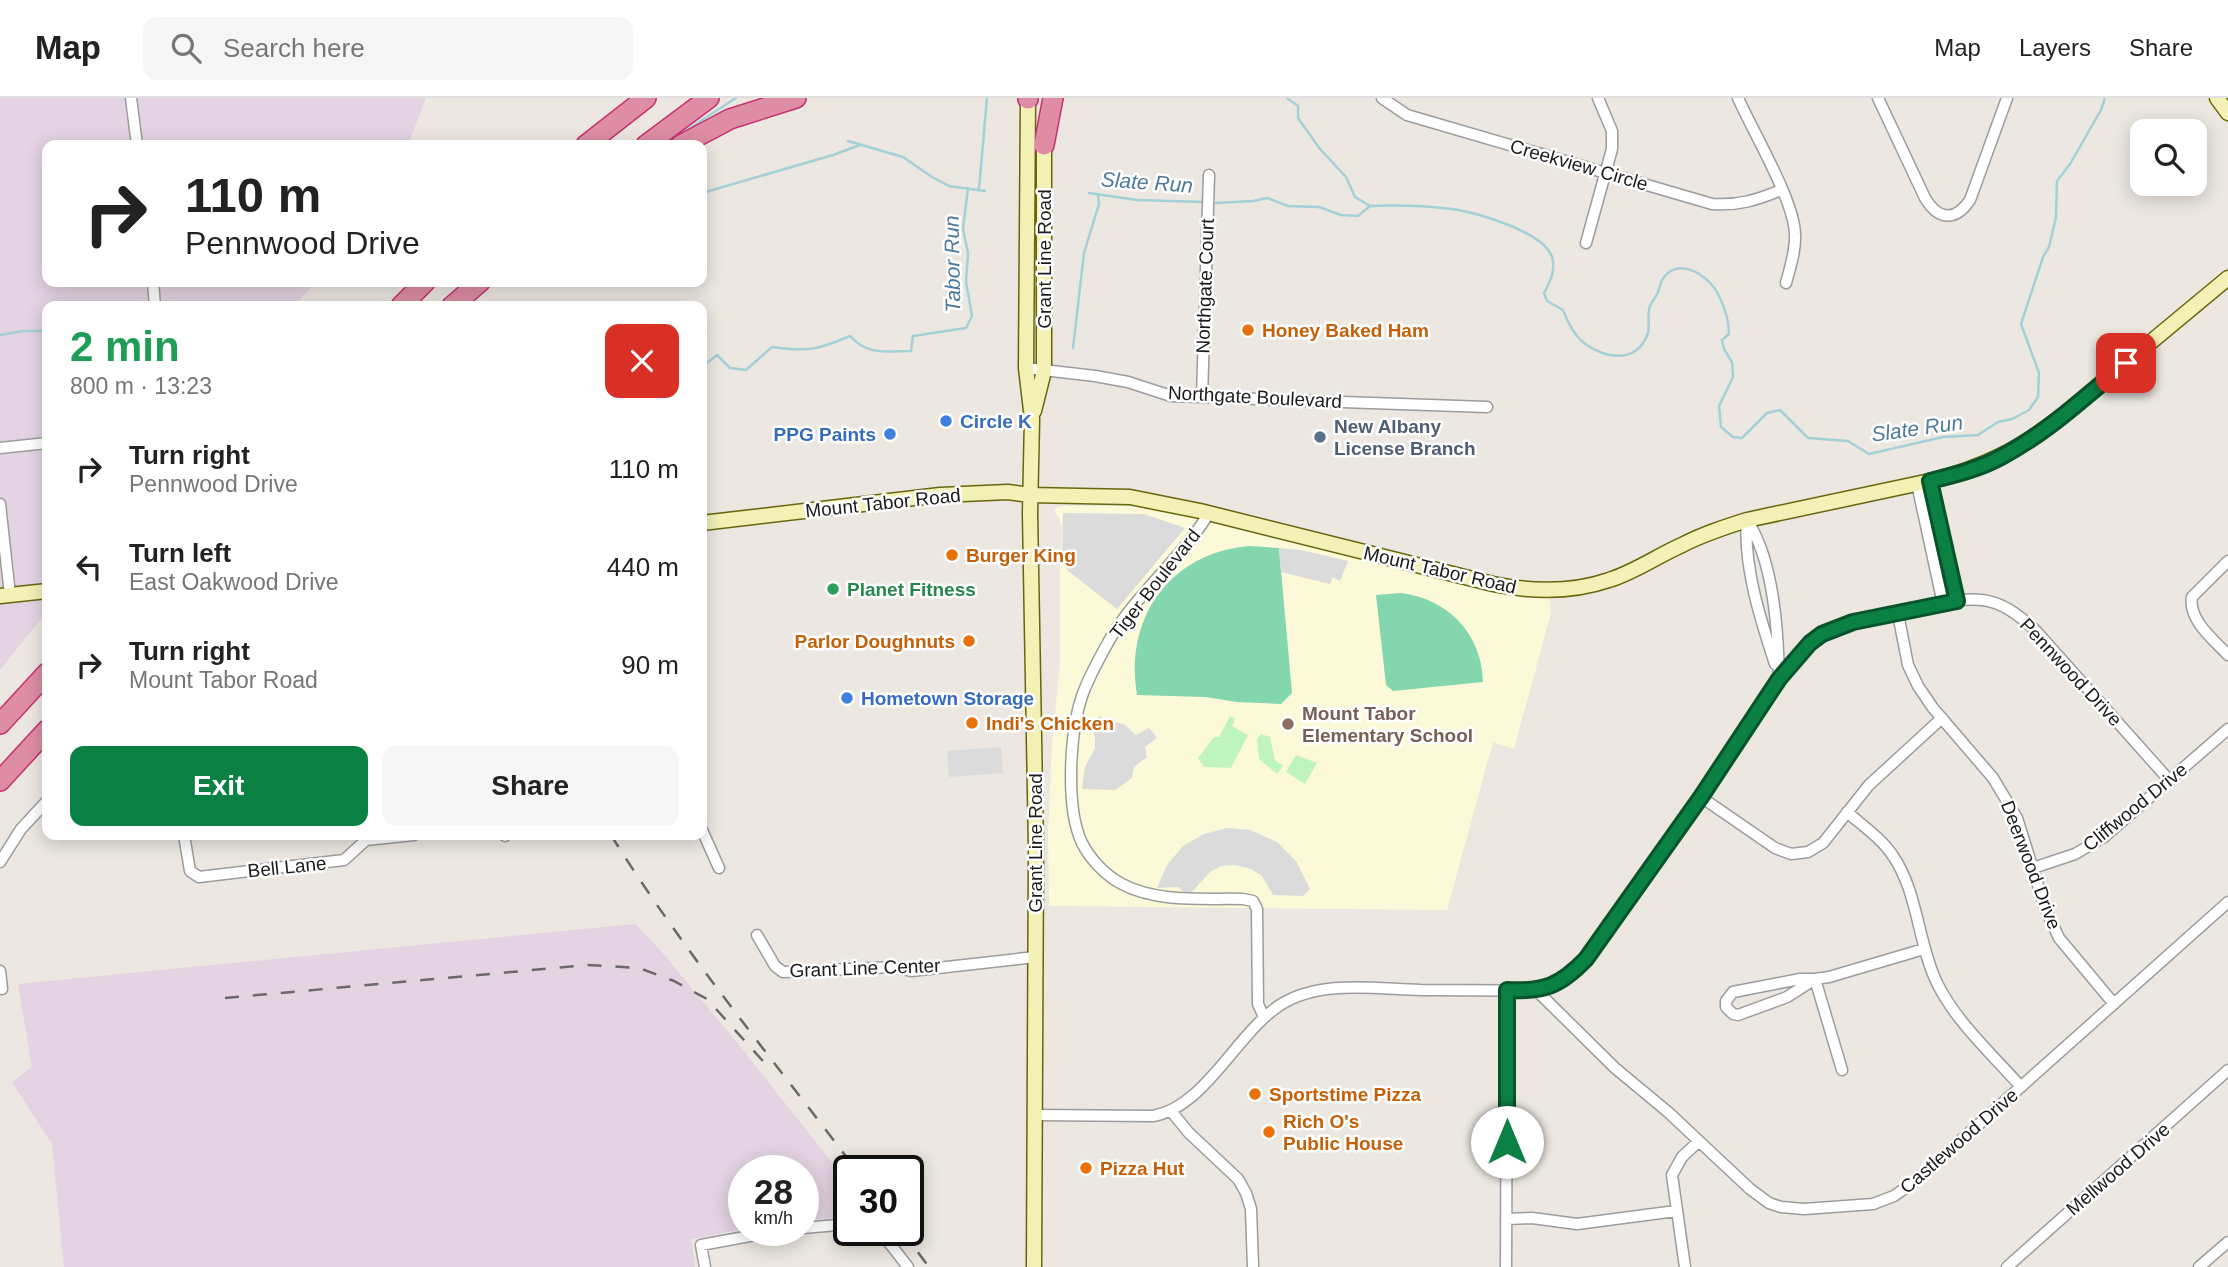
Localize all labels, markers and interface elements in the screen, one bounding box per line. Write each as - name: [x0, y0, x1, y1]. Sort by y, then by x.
- search box: [143, 17, 633, 80]
- text: Map: [35, 29, 101, 66]
- icon: search: [167, 29, 205, 67]
- text: Search here: [223, 33, 365, 63]
- text: Map: [1934, 34, 1981, 61]
- text: Layers: [2019, 34, 2091, 61]
- text: Share: [2129, 34, 2193, 61]
- map controls: [2130, 119, 2207, 196]
- button: search: [2130, 119, 2207, 196]
- street label: Creekview Circle: [1508, 135, 1650, 195]
- water label: Slate Run: [1100, 167, 1194, 197]
- icon: right: [70, 168, 161, 259]
- text: 110 m: [185, 168, 321, 222]
- street label: Grant Line Road: [1034, 189, 1055, 329]
- water label: Tabor Run: [940, 215, 964, 313]
- street label: Northgate Court: [1192, 217, 1218, 354]
- text: Pennwood Drive: [185, 225, 420, 261]
- place label: Honey Baked Ham: [1262, 320, 1429, 341]
- marker: Honey Baked Ham: [1240, 322, 1256, 338]
- text: 2 min: [70, 323, 180, 370]
- button: close: [605, 324, 679, 398]
- pin: [2096, 333, 2156, 393]
- icon: arrive: [2107, 344, 2145, 382]
- text: 800 m · 13:23: [70, 373, 212, 399]
- street label: Northgate Boulevard: [1167, 382, 1343, 412]
- water label: Slate Run: [1870, 410, 1964, 446]
- place label: Circle K: [960, 411, 1032, 432]
- marker: Circle K: [938, 413, 954, 429]
- place label: New Albany License Branch: [1334, 416, 1476, 459]
- place label: PPG Paints: [774, 424, 876, 445]
- marker: PPG Paints: [882, 426, 898, 442]
- marker: New Albany License Branch: [1312, 429, 1328, 445]
- text: Turn right: [129, 440, 250, 470]
- icon: right: [70, 450, 108, 488]
- text: 110 m: [609, 454, 679, 484]
- text: Pennwood Drive: [129, 471, 298, 497]
- street label: Mount Tabor Road: [804, 484, 962, 522]
- street label: Tiger Boulevard: [1106, 525, 1204, 643]
- text: Turn left: [129, 538, 231, 568]
- street label: Mount Tabor Road: [1362, 542, 1518, 598]
- place label: Burger King: [966, 545, 1076, 566]
- marker: Burger King: [944, 547, 960, 563]
- icon: left: [70, 548, 108, 586]
- text: 440 m: [607, 552, 679, 582]
- text: East Oakwood Drive: [129, 569, 339, 595]
- place label: Planet Fitness: [847, 579, 976, 600]
- marker: Planet Fitness: [825, 581, 841, 597]
- street label: Pennwood Drive: [2016, 614, 2126, 730]
- place label: Parlor Doughnuts: [795, 631, 955, 652]
- marker: Parlor Doughnuts: [961, 633, 977, 649]
- text: Turn right: [129, 636, 250, 666]
- icon: right: [70, 646, 108, 684]
- text: 90 m: [621, 650, 679, 680]
- text: Mount Tabor Road: [129, 667, 318, 693]
- place label: Hometown Storage: [861, 688, 1034, 709]
- marker: Hometown Storage: [839, 690, 855, 706]
- place label: Mount Tabor Elementary School: [1302, 703, 1473, 746]
- place label: Indi's Chicken: [986, 713, 1114, 734]
- marker: Indi's Chicken: [964, 715, 980, 731]
- marker: Mount Tabor Elementary School: [1280, 716, 1296, 732]
- button: Exit: [70, 746, 368, 826]
- button: Share: [382, 746, 679, 826]
- street label: Cliffwood Drive: [2079, 759, 2191, 855]
- street label: Grant Line Road: [1025, 773, 1046, 913]
- street label: Deerwood Drive: [1997, 798, 2065, 932]
- street label: Bell Lane: [247, 852, 327, 882]
- street label: Grant Line Center: [789, 955, 942, 981]
- place label: Sportstime Pizza: [1269, 1084, 1421, 1105]
- street label: Castlewood Drive: [1896, 1084, 2022, 1198]
- marker: Sportstime Pizza: [1247, 1086, 1263, 1102]
- position arrow: [1470, 1105, 1544, 1179]
- place label: Rich O's Public House: [1283, 1111, 1403, 1154]
- street label: Mellwood Drive: [2062, 1118, 2174, 1220]
- marker: Rich O's Public House: [1261, 1124, 1277, 1140]
- speed limit sign: 30: [833, 1155, 924, 1246]
- place label: Pizza Hut: [1100, 1158, 1185, 1179]
- marker: Pizza Hut: [1078, 1160, 1094, 1176]
- text: 28: [754, 1172, 793, 1211]
- text: km/h: [754, 1208, 793, 1228]

